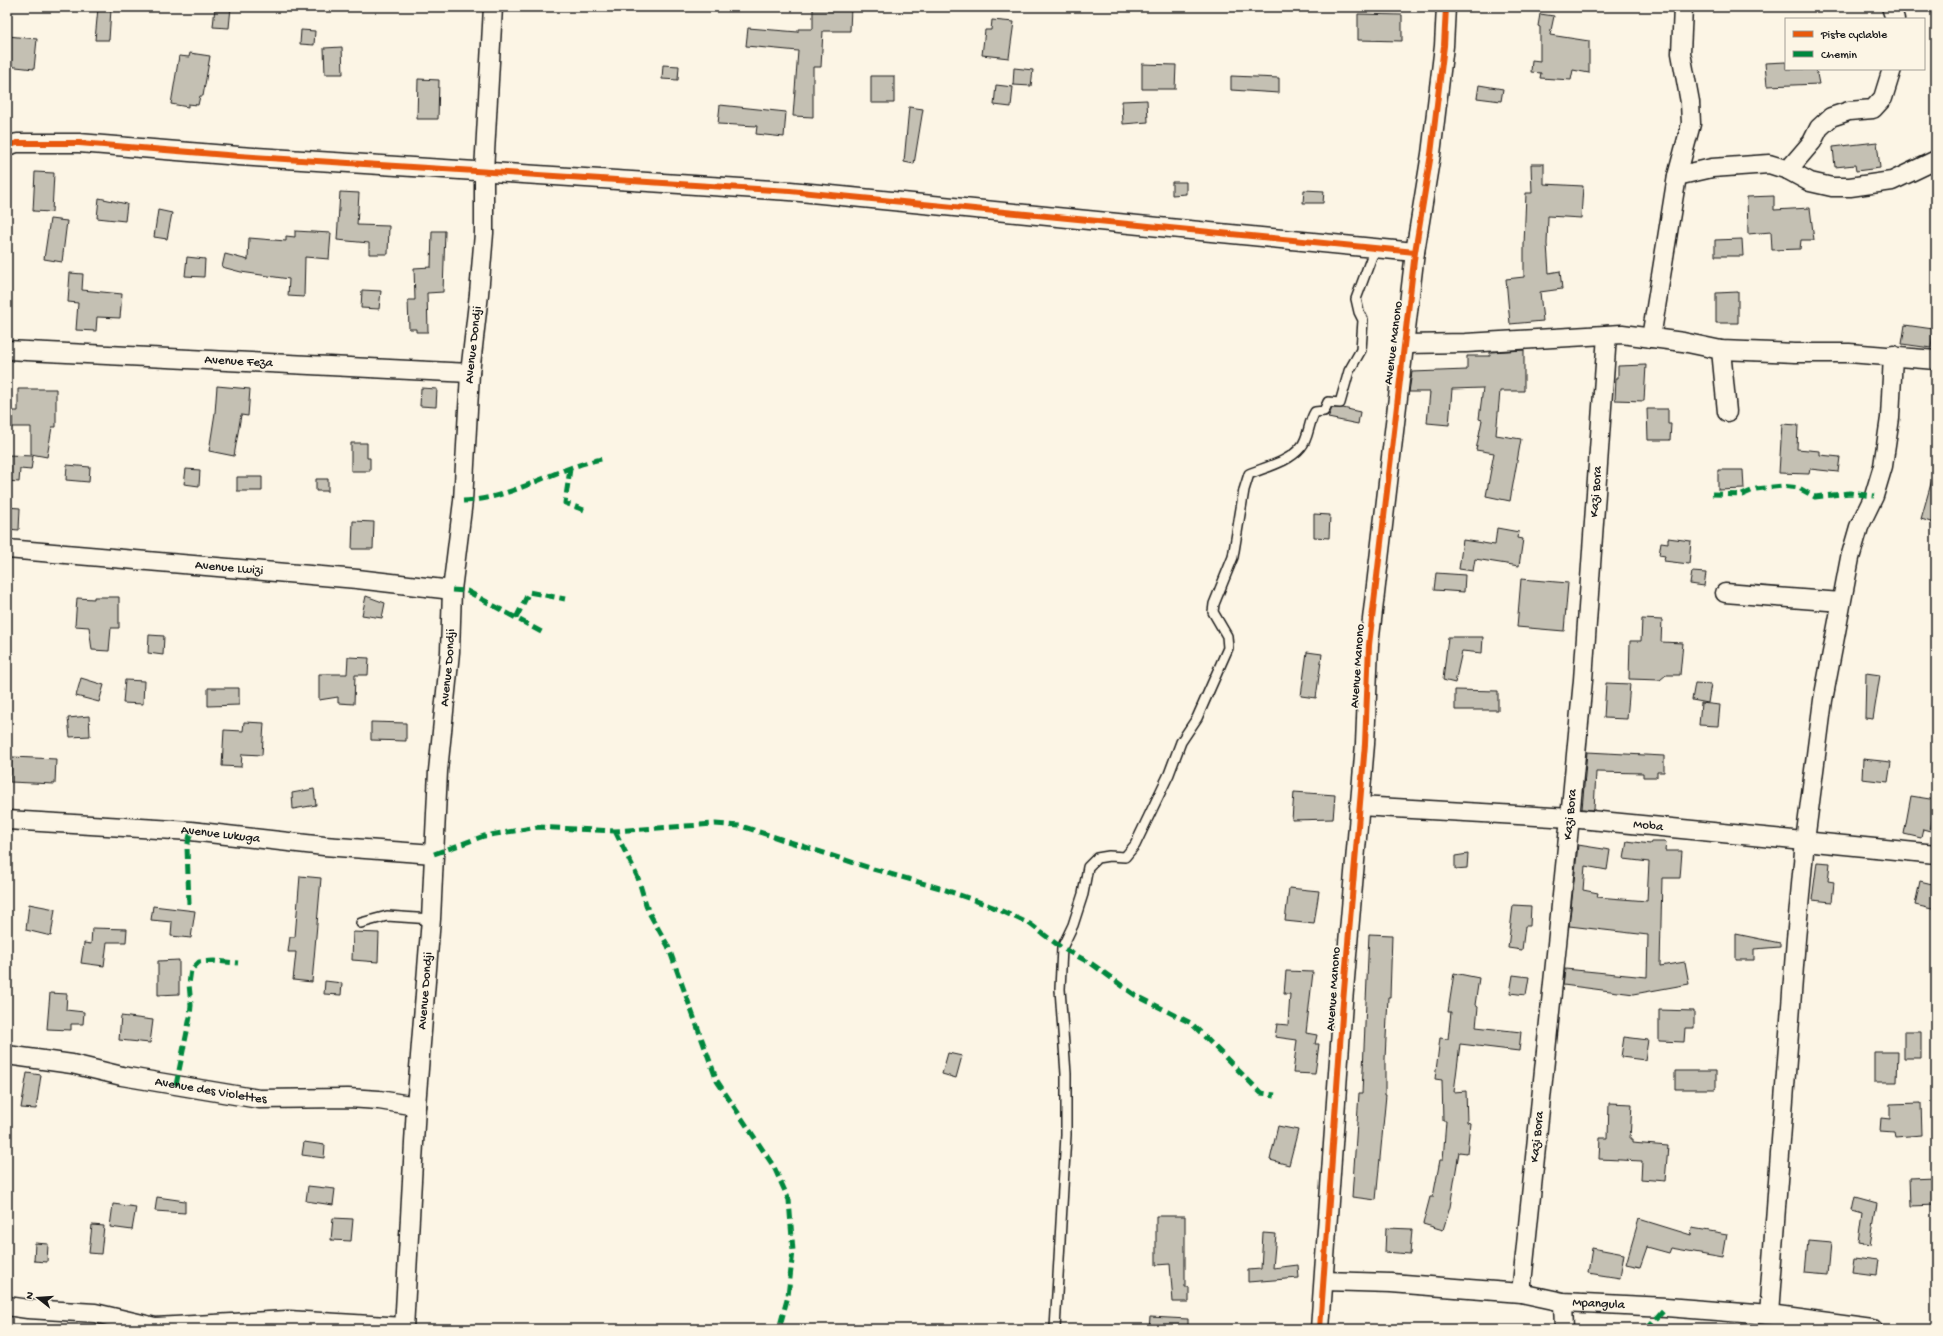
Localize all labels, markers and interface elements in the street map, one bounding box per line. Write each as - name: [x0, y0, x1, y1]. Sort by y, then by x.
- legend: [1785, 18, 1925, 70]
- text: Piste cyclable: [1820, 29, 1888, 43]
- text: Chemin: [1821, 49, 1857, 63]
- street label: Avenue Manono: [1381, 300, 1407, 386]
- street label: Avenue Dondji: [462, 305, 485, 384]
- street label: Avenue Feza: [204, 352, 274, 371]
- street label: Kazi Bora: [1587, 465, 1605, 518]
- street label: Avenue Lwizi: [194, 558, 264, 578]
- street label: Avenue Manono: [1348, 623, 1368, 709]
- street label: Avenue Dondji: [437, 628, 458, 707]
- street label: Kazi Bora: [1560, 788, 1580, 841]
- street label: Moba: [1633, 817, 1665, 835]
- street label: Avenue Lukuga: [180, 823, 262, 846]
- street label: Avenue Manono: [1324, 946, 1344, 1032]
- street label: Avenue Dondji: [415, 951, 436, 1030]
- street label: Avenue des Violettes: [154, 1074, 268, 1107]
- street label: Kazi Bora: [1527, 1110, 1547, 1163]
- north arrow: [18, 1278, 58, 1318]
- text: N: [24, 1290, 37, 1301]
- street label: Mpangula: [1572, 1295, 1626, 1313]

